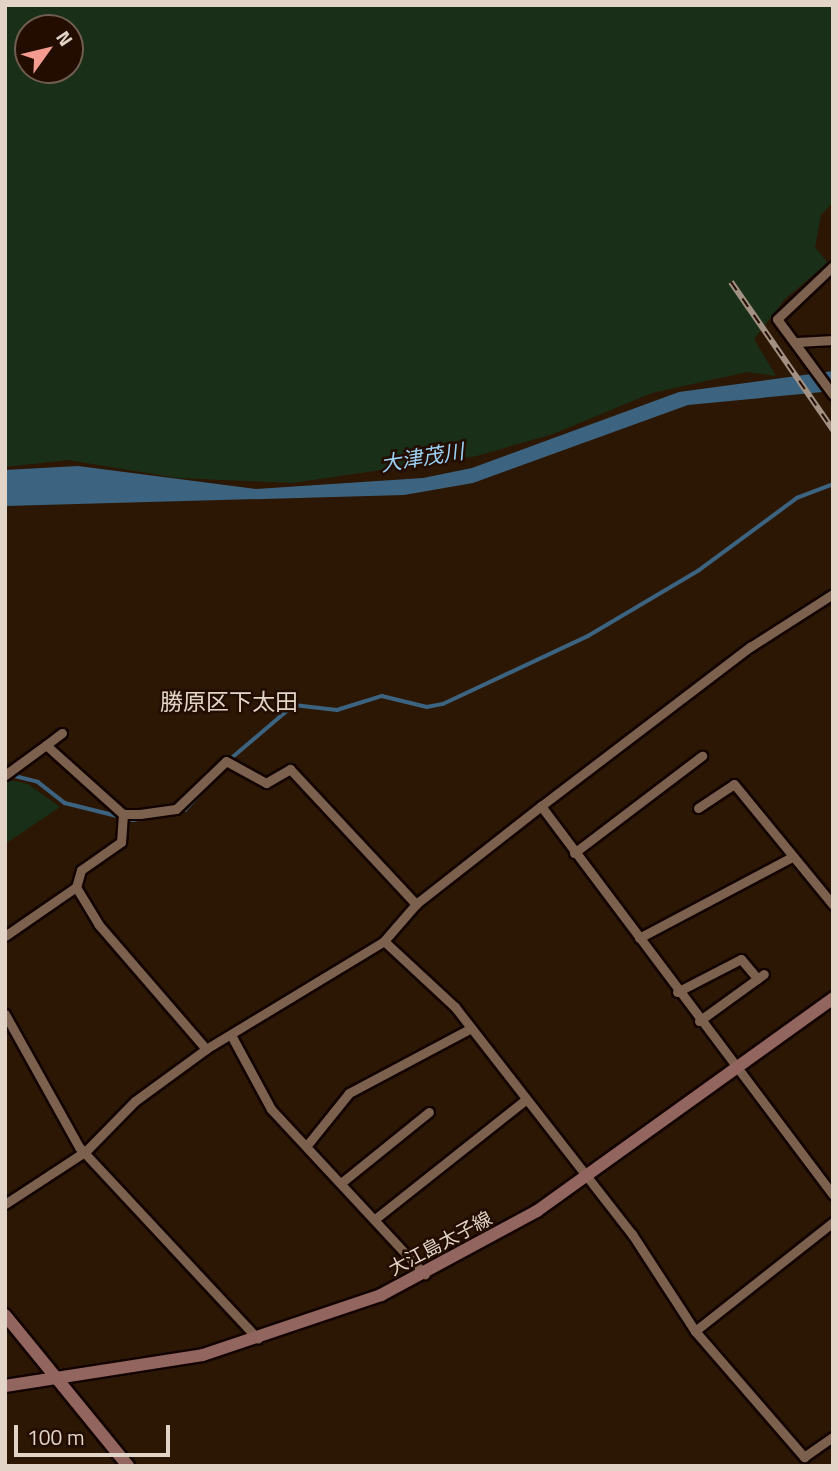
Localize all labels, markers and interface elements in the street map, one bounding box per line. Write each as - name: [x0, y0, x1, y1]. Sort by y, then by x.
- north arrow: [14, 14, 84, 84]
- text: N: [49, 25, 81, 52]
- water label: 大津茂川: [379, 438, 465, 476]
- district label: 勝原区下太田: [160, 688, 298, 716]
- street label: 大江島太子線: [384, 1206, 496, 1280]
- scale bar: [18, 1412, 173, 1456]
- text: 100 m: [27, 1421, 84, 1453]

